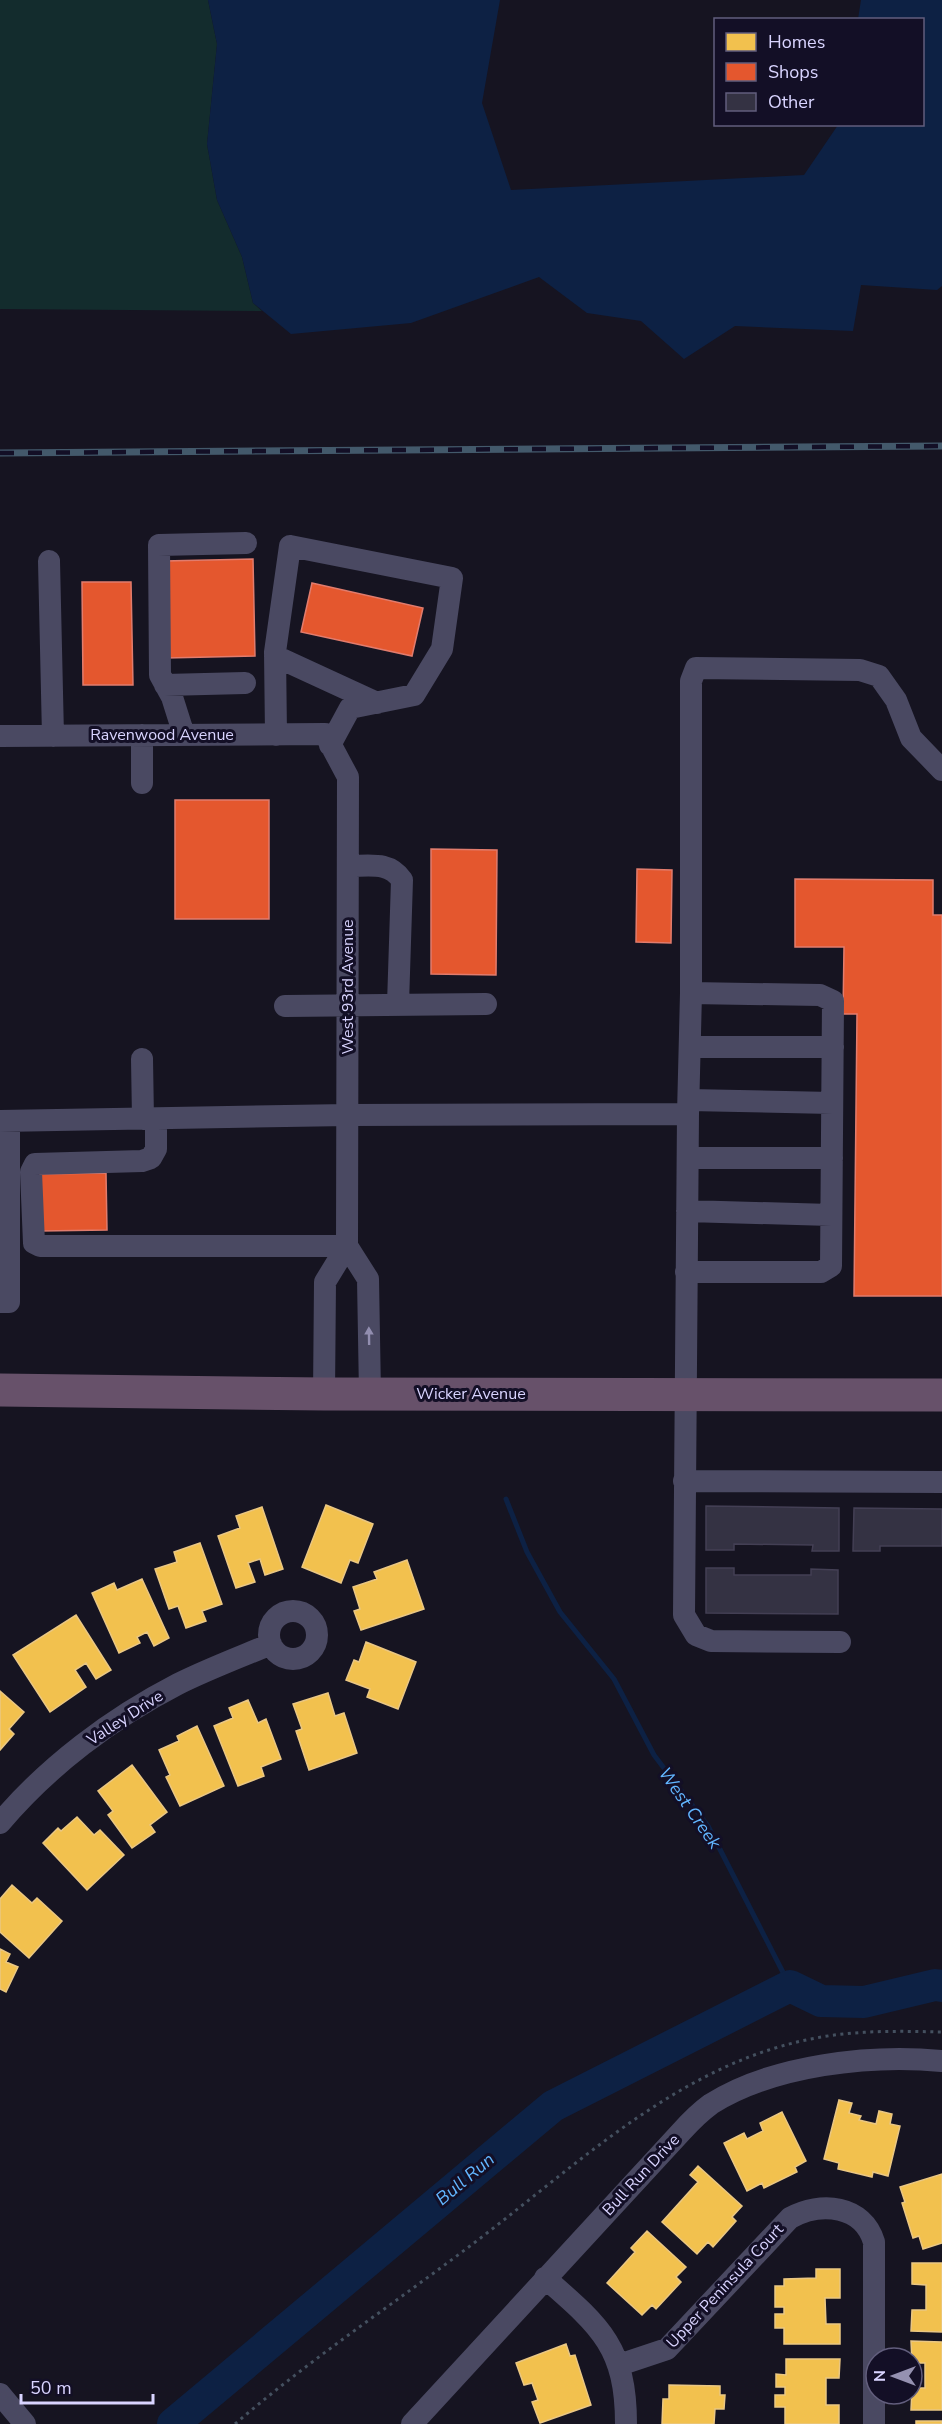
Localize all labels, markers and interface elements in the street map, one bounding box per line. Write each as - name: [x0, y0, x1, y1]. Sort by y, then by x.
- legend: [714, 18, 924, 126]
- text: Homes: [768, 30, 825, 54]
- text: Shops: [768, 60, 818, 84]
- text: Other: [768, 90, 815, 114]
- street label: Ravenwood Avenue: [90, 724, 234, 746]
- street label: West 93rd Avenue: [337, 919, 359, 1055]
- one-way arrow: [365, 1326, 374, 1345]
- street label: Wicker Avenue: [416, 1383, 526, 1405]
- street label: Valley Drive: [82, 1685, 167, 1751]
- water label: West Creek: [653, 1762, 727, 1854]
- street label: Bull Run Drive: [597, 2129, 685, 2221]
- water label: Bull Run: [431, 2147, 499, 2211]
- street label: Upper Peninsula Court: [661, 2219, 789, 2353]
- north arrow: [864, 2346, 924, 2406]
- scale bar: [21, 2367, 153, 2405]
- text: N: [869, 2370, 891, 2382]
- text: 50 m: [30, 2376, 72, 2400]

